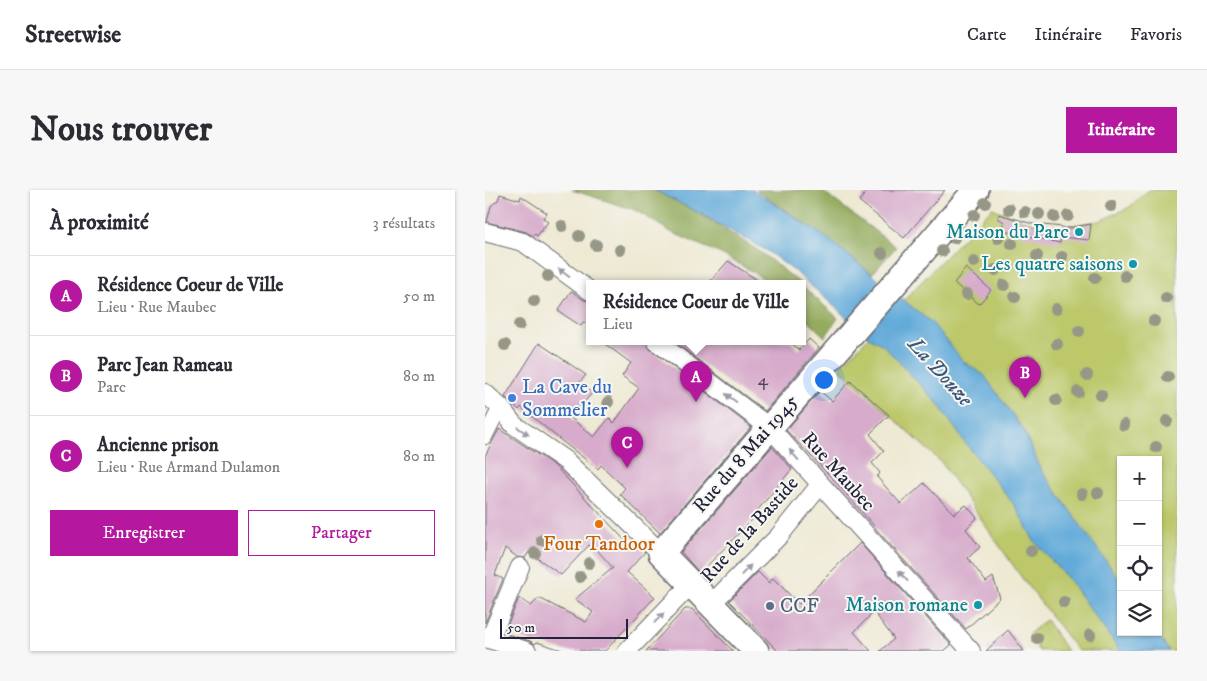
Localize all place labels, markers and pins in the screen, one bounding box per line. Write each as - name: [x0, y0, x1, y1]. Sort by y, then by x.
- place label: Maison du Parc: [946, 220, 1069, 245]
- marker: Maison du Parc: [1073, 226, 1085, 238]
- place label: Les quatre saisons: [981, 252, 1123, 277]
- marker: Les quatre saisons: [1127, 258, 1139, 270]
- pin: B: [1009, 357, 1041, 398]
- pin: A: [680, 361, 712, 402]
- place label: La Cave du Sommelier: [522, 375, 612, 423]
- marker: La Cave du Sommelier: [506, 392, 518, 404]
- pin: C: [611, 427, 643, 468]
- marker: Four Tandoor: [593, 518, 605, 530]
- place label: Four Tandoor: [543, 532, 655, 557]
- place label: Maison romane: [846, 593, 968, 618]
- place label: CCF: [780, 594, 819, 619]
- marker: Maison romane: [972, 599, 984, 611]
- marker: CCF: [764, 600, 776, 612]

